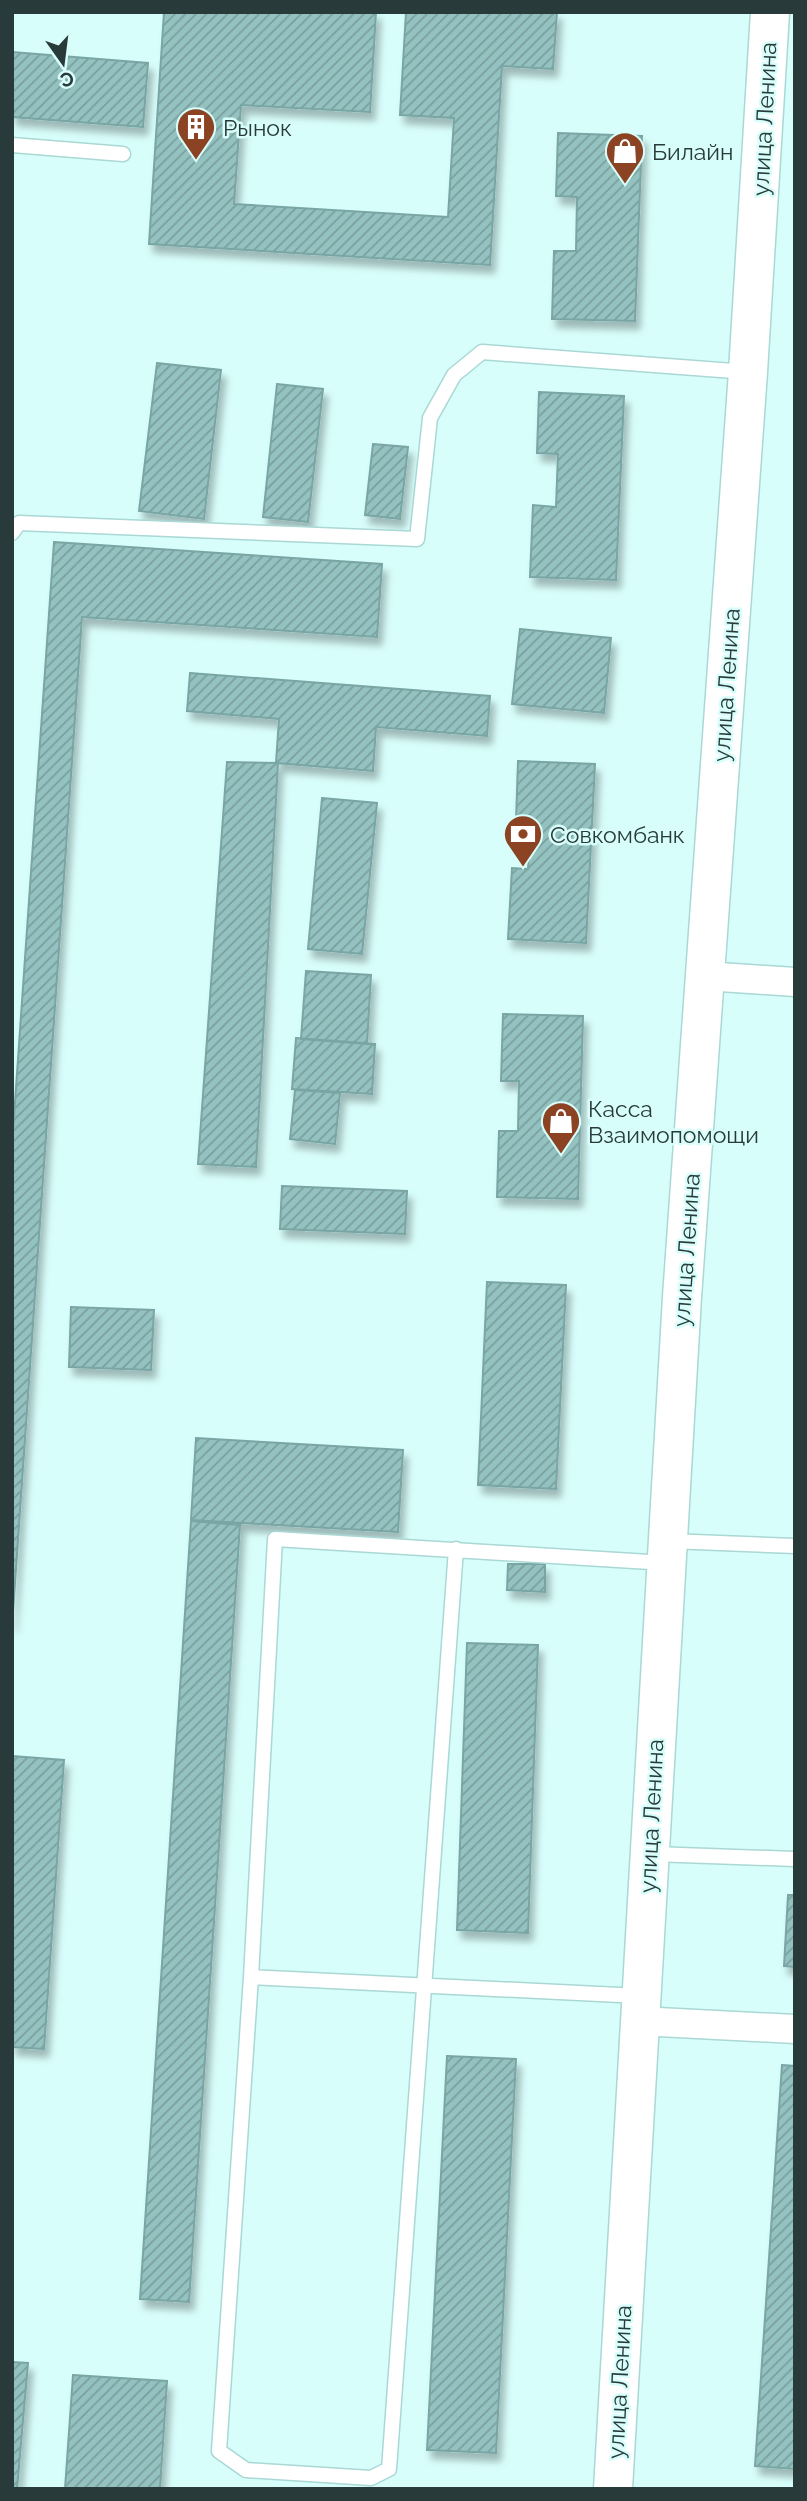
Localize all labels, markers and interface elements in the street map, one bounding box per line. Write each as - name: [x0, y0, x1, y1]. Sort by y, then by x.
- north arrow: [28, 28, 98, 98]
- street label: улица Ленина: [746, 41, 782, 197]
- text: С: [58, 67, 76, 92]
- building icon: Рынок: [175, 106, 217, 161]
- place label: Рынок: [223, 114, 292, 141]
- shop icon: Билайн: [604, 130, 646, 185]
- place label: Билайн: [652, 138, 733, 165]
- street label: улица Ленина: [707, 607, 745, 763]
- bank icon: Совкомбанк: [502, 813, 544, 868]
- place label: Совкомбанк: [550, 821, 685, 848]
- place label: Касса Взаимопомощи: [588, 1095, 759, 1148]
- shop icon: Касса Взаимопомощи: [540, 1100, 582, 1155]
- street label: улица Ленина: [667, 1172, 705, 1328]
- street label: улица Ленина: [633, 1738, 669, 1894]
- street label: улица Ленина: [601, 2304, 637, 2460]

